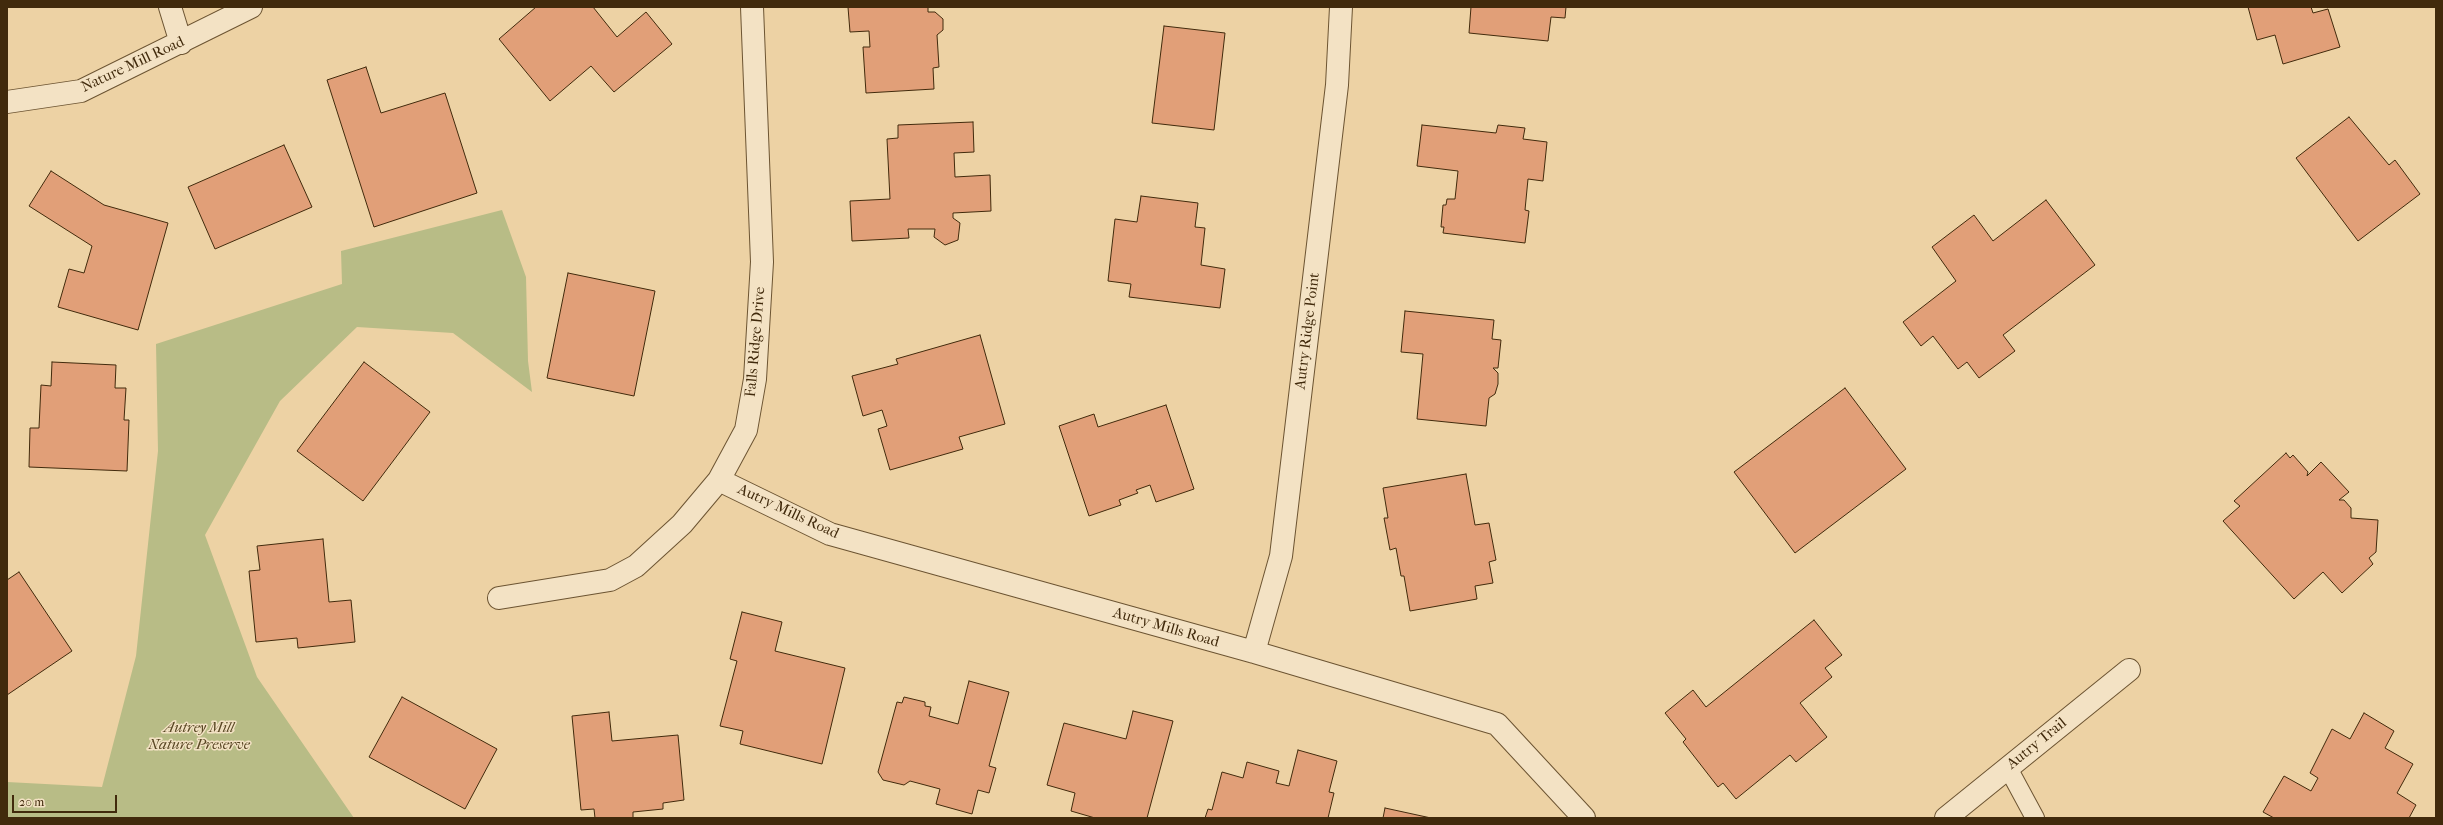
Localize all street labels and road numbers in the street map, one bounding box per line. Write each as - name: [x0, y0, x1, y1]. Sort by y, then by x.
- street label: Nature Mill Road: [79, 33, 187, 97]
- street label: Autry Ridge Point: [1292, 272, 1324, 390]
- street label: Falls Ridge Drive: [742, 286, 770, 398]
- street label: Autry Mills Road: [735, 481, 841, 543]
- street label: Autry Mills Road: [1111, 604, 1221, 652]
- street label: Autry Trail: [2003, 714, 2071, 774]

